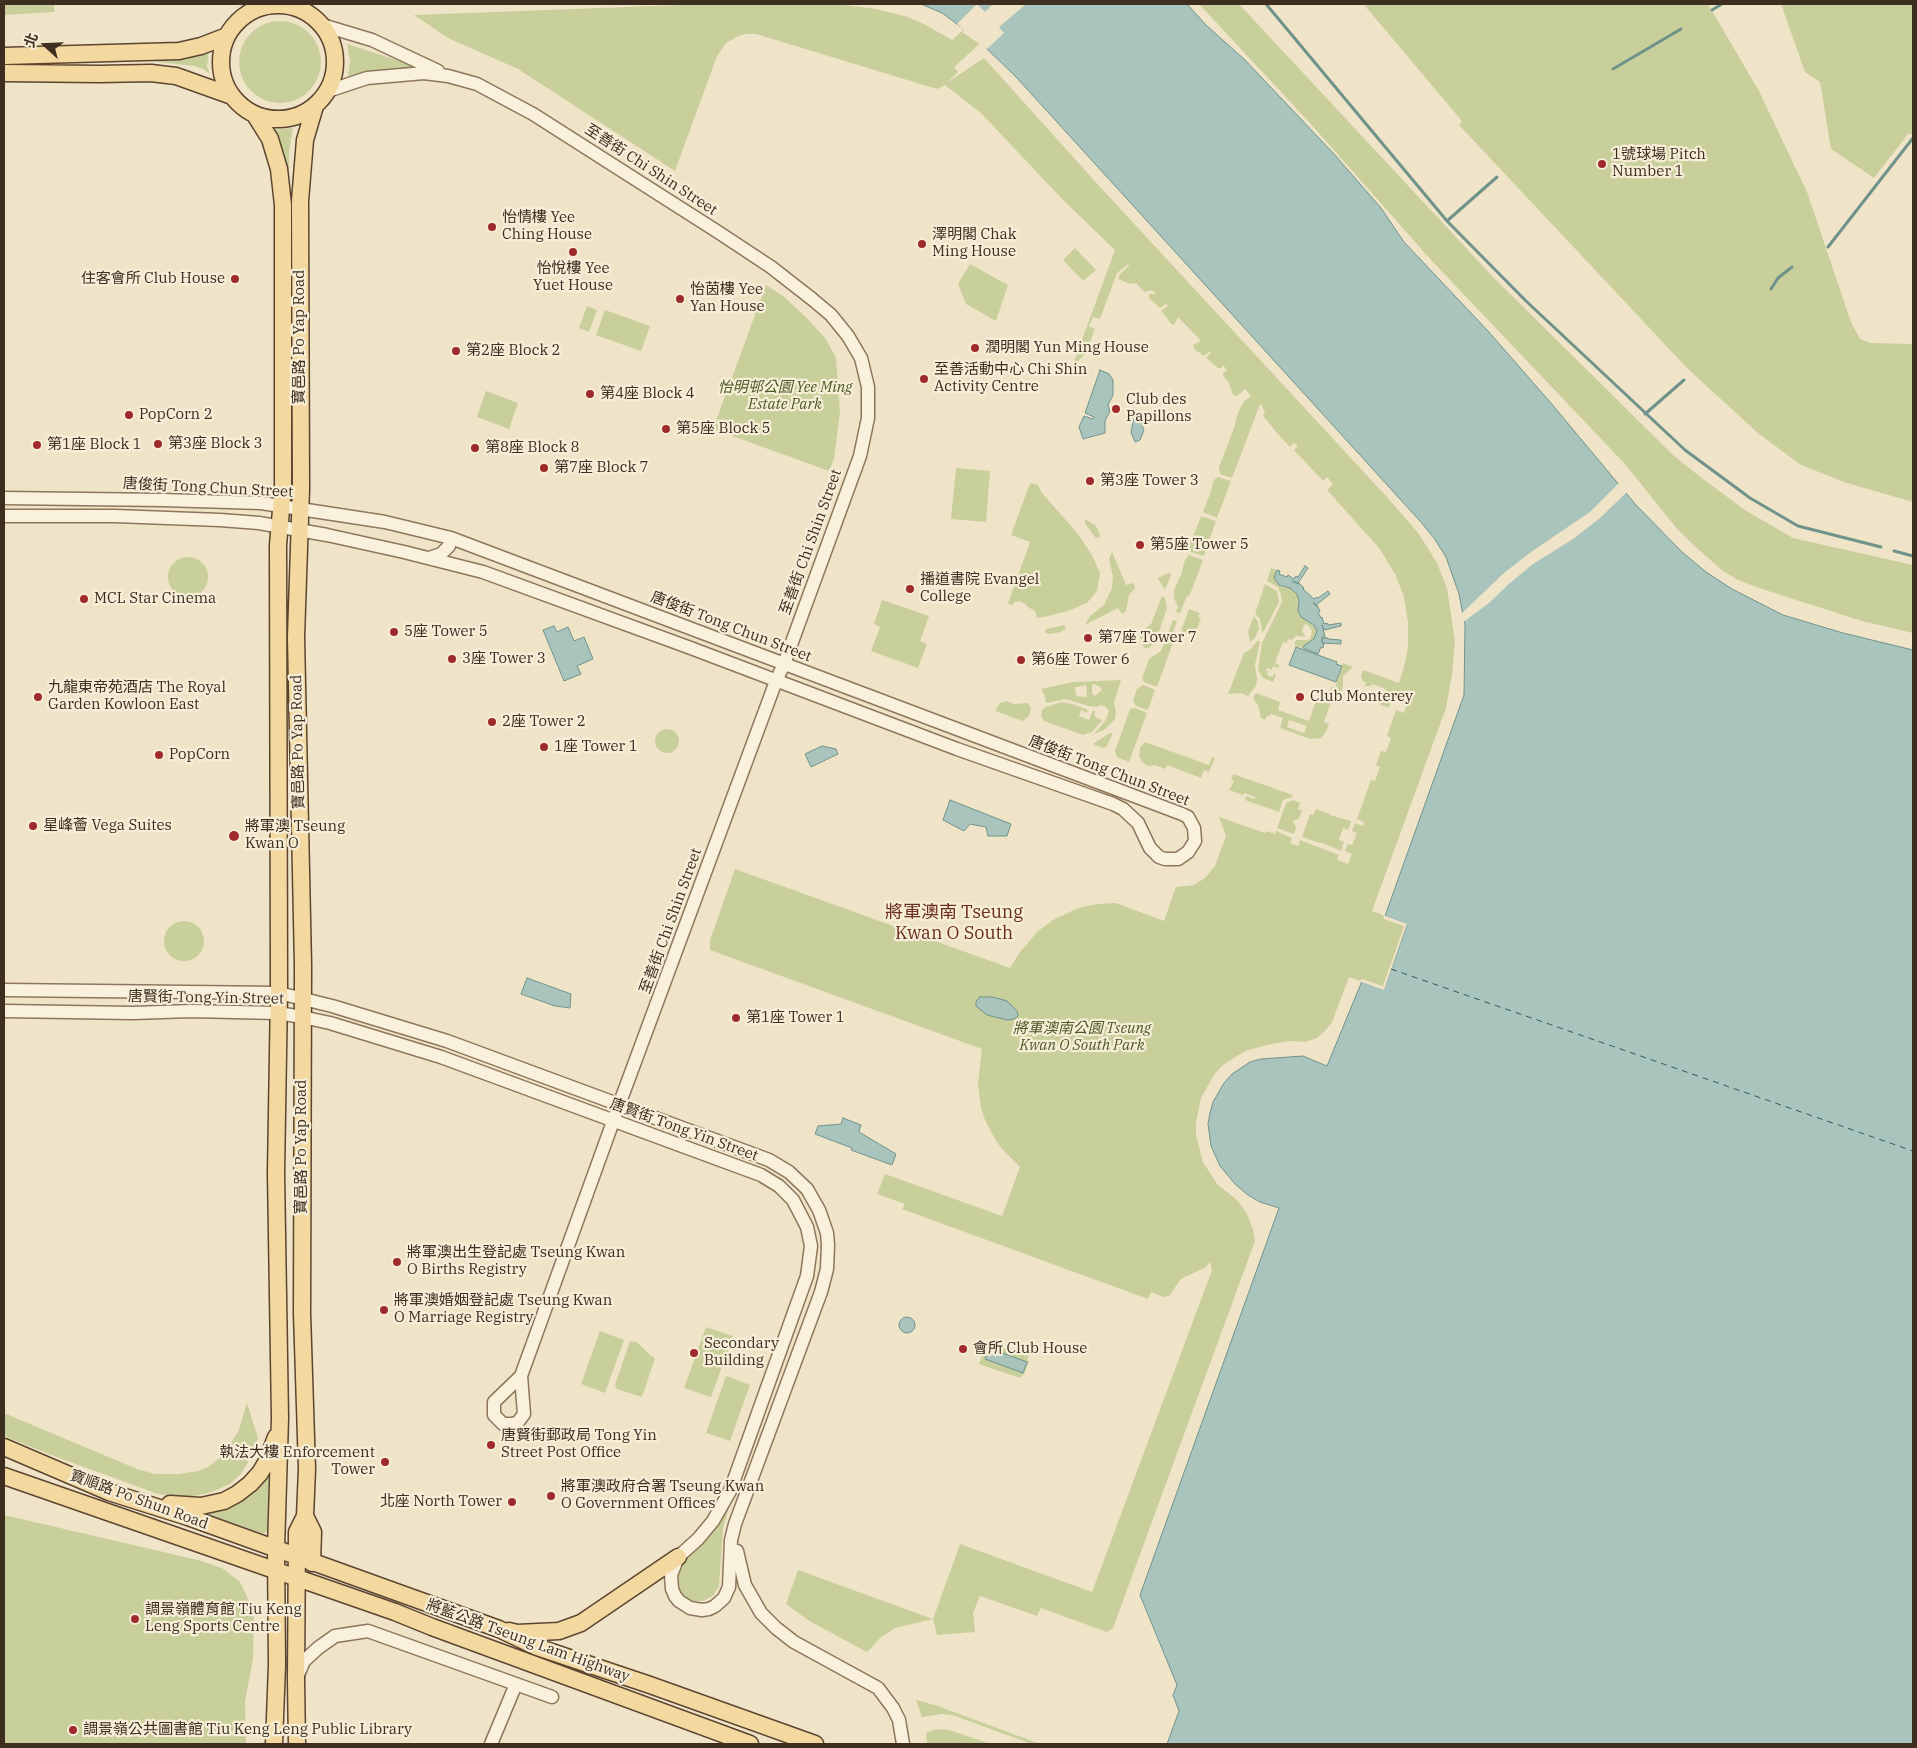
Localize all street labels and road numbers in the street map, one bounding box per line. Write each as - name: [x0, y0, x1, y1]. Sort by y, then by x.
- street label: 至善街 Chi Shin Street: [582, 121, 720, 219]
- street label: 寶邑路 Po Yap Road: [291, 270, 309, 404]
- street label: 至善街 Chi Shin Street: [776, 467, 846, 617]
- street label: 唐俊街 Tong Chun Street: [122, 475, 294, 501]
- street label: 唐俊街 Tong Chun Street: [648, 588, 814, 666]
- street label: 寶邑路 Po Yap Road: [288, 675, 308, 809]
- street label: 唐俊街 Tong Chun Street: [1026, 732, 1192, 810]
- street label: 至善街 Chi Shin Street: [636, 846, 706, 996]
- street label: 唐賢街 Tong Yin Street: [128, 988, 284, 1008]
- street label: 寶邑路 Po Yap Road: [293, 1080, 311, 1214]
- street label: 唐賢街 Tong Yin Street: [607, 1095, 761, 1165]
- street label: 寶順路 Po Shun Road: [67, 1467, 211, 1533]
- street label: 將藍公路 Tseung Lam Highway: [424, 1596, 632, 1686]

